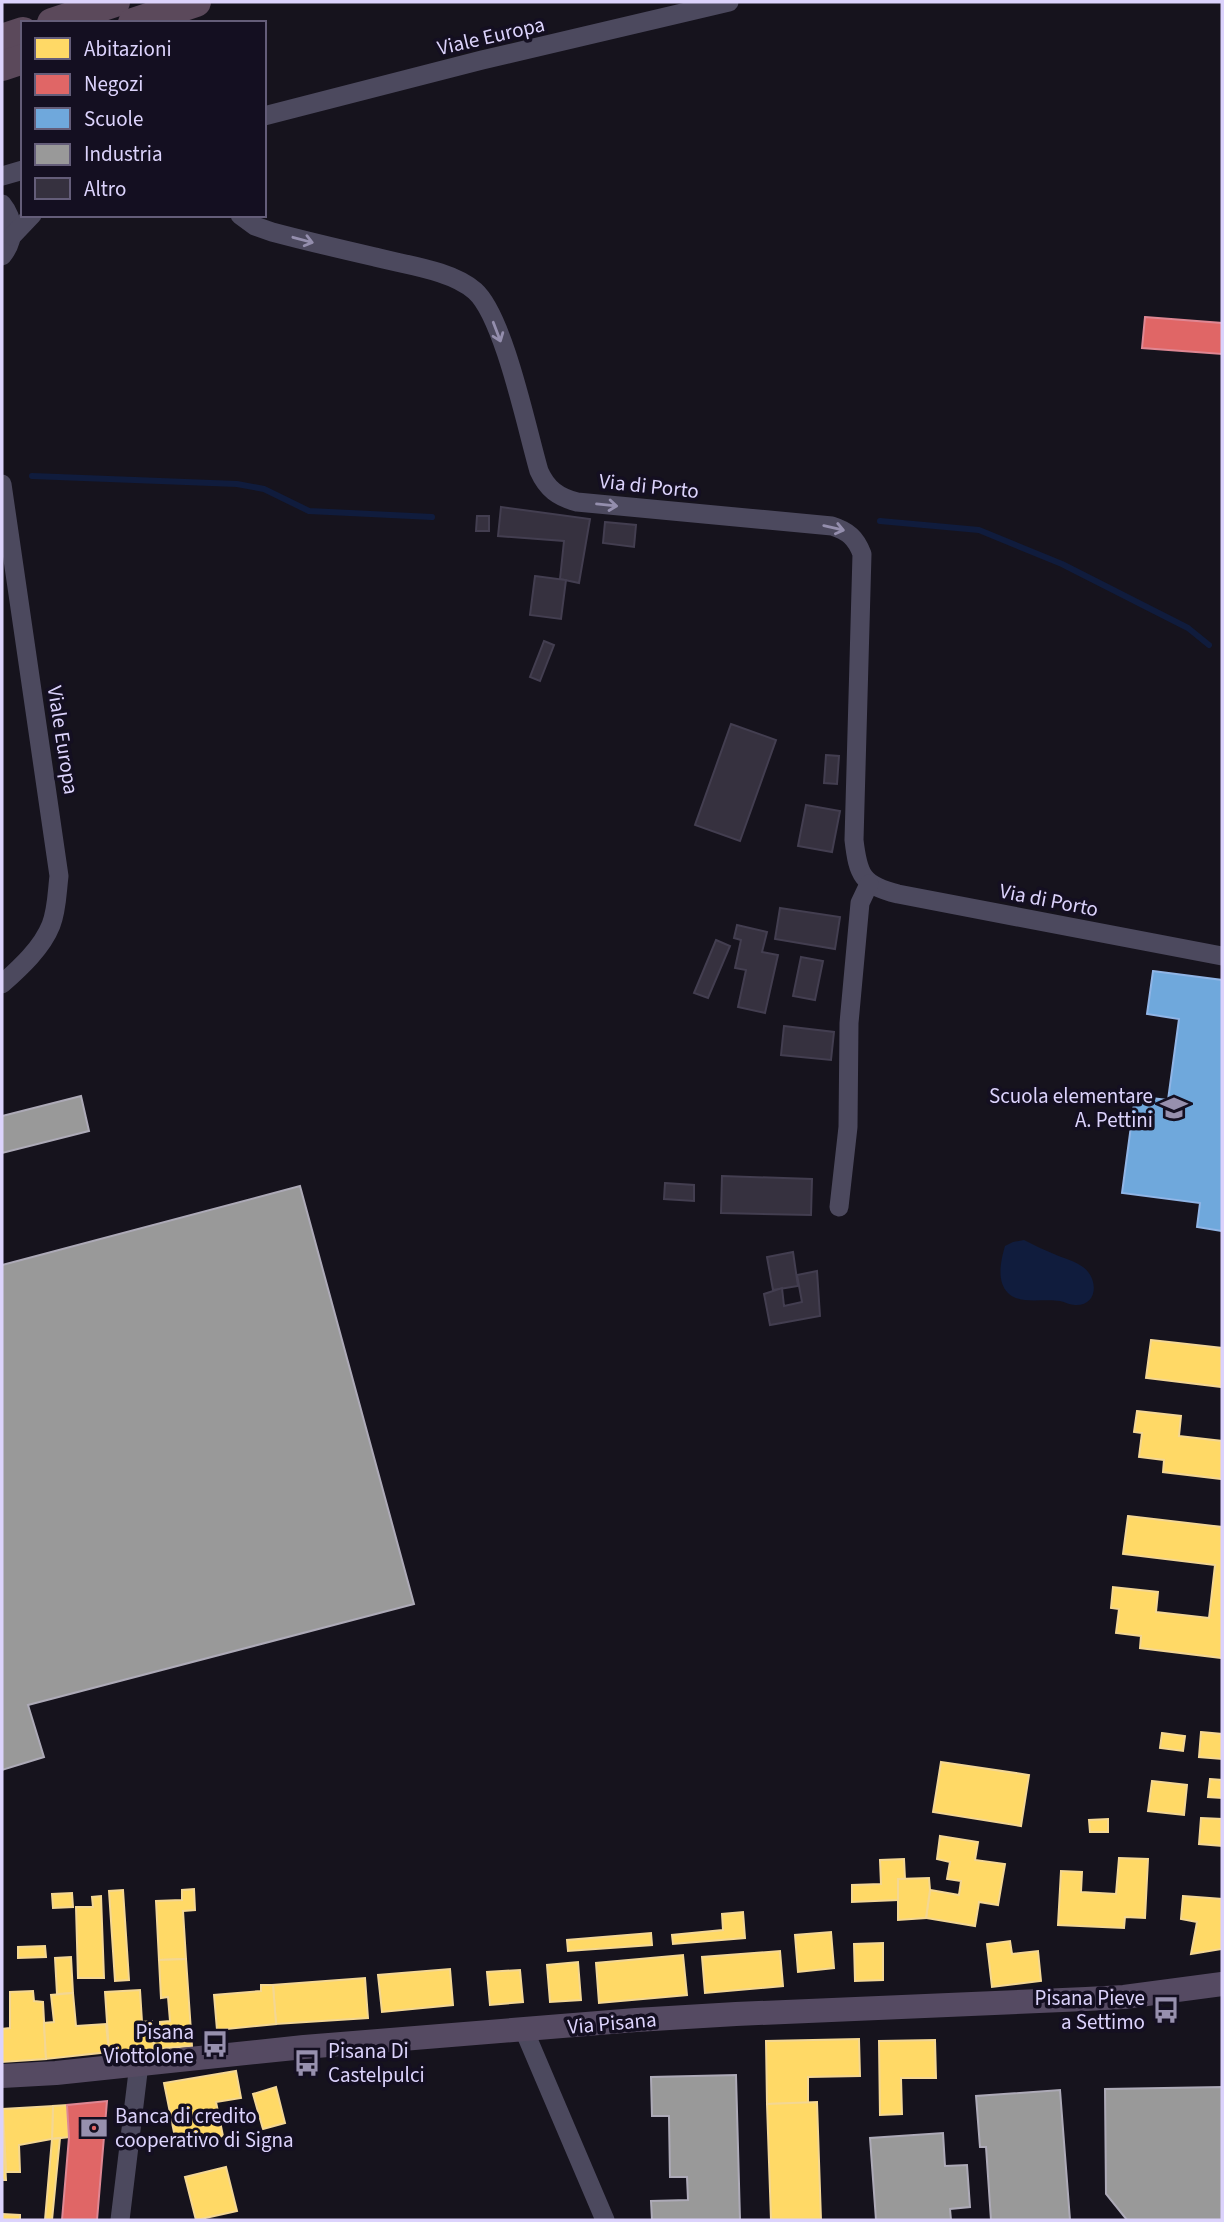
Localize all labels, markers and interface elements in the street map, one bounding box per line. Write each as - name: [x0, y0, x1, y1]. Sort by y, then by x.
- street label: Viale Europa: [434, 9, 548, 63]
- legend: [21, 21, 266, 217]
- text: Abitazioni: [84, 34, 172, 64]
- text: Negozi: [84, 69, 143, 99]
- text: Scuole: [84, 104, 143, 134]
- text: Industria: [84, 139, 163, 169]
- text: Altro: [84, 174, 126, 204]
- one-way arrow: [291, 234, 314, 247]
- one-way arrow: [492, 321, 505, 342]
- street label: Via di Porto: [598, 466, 700, 506]
- one-way arrow: [596, 499, 618, 512]
- one-way arrow: [822, 522, 844, 535]
- street label: Viale Europa: [40, 684, 86, 796]
- street label: Via di Porto: [997, 876, 1101, 924]
- place label: Scuola elementare A. Pettini: [989, 1081, 1153, 1135]
- school or university icon: Scuola elementare A. Pettini: [1159, 1093, 1189, 1123]
- place label: Pisana Pieve a Settimo: [1035, 1983, 1145, 2037]
- bus stop icon: Pisana Pieve a Settimo: [1151, 1995, 1181, 2025]
- street label: Via Pisana: [566, 2004, 658, 2042]
- place label: Pisana Viottolone: [103, 2017, 194, 2071]
- bus stop icon: Pisana Viottolone: [200, 2029, 230, 2059]
- place label: Pisana Di Castelpulci: [328, 2036, 425, 2090]
- bus stop icon: Pisana Di Castelpulci: [292, 2048, 322, 2078]
- place label: Banca di credito cooperativo di Signa: [115, 2101, 294, 2155]
- bank icon: Banca di credito cooperativo di Signa: [79, 2113, 109, 2143]

